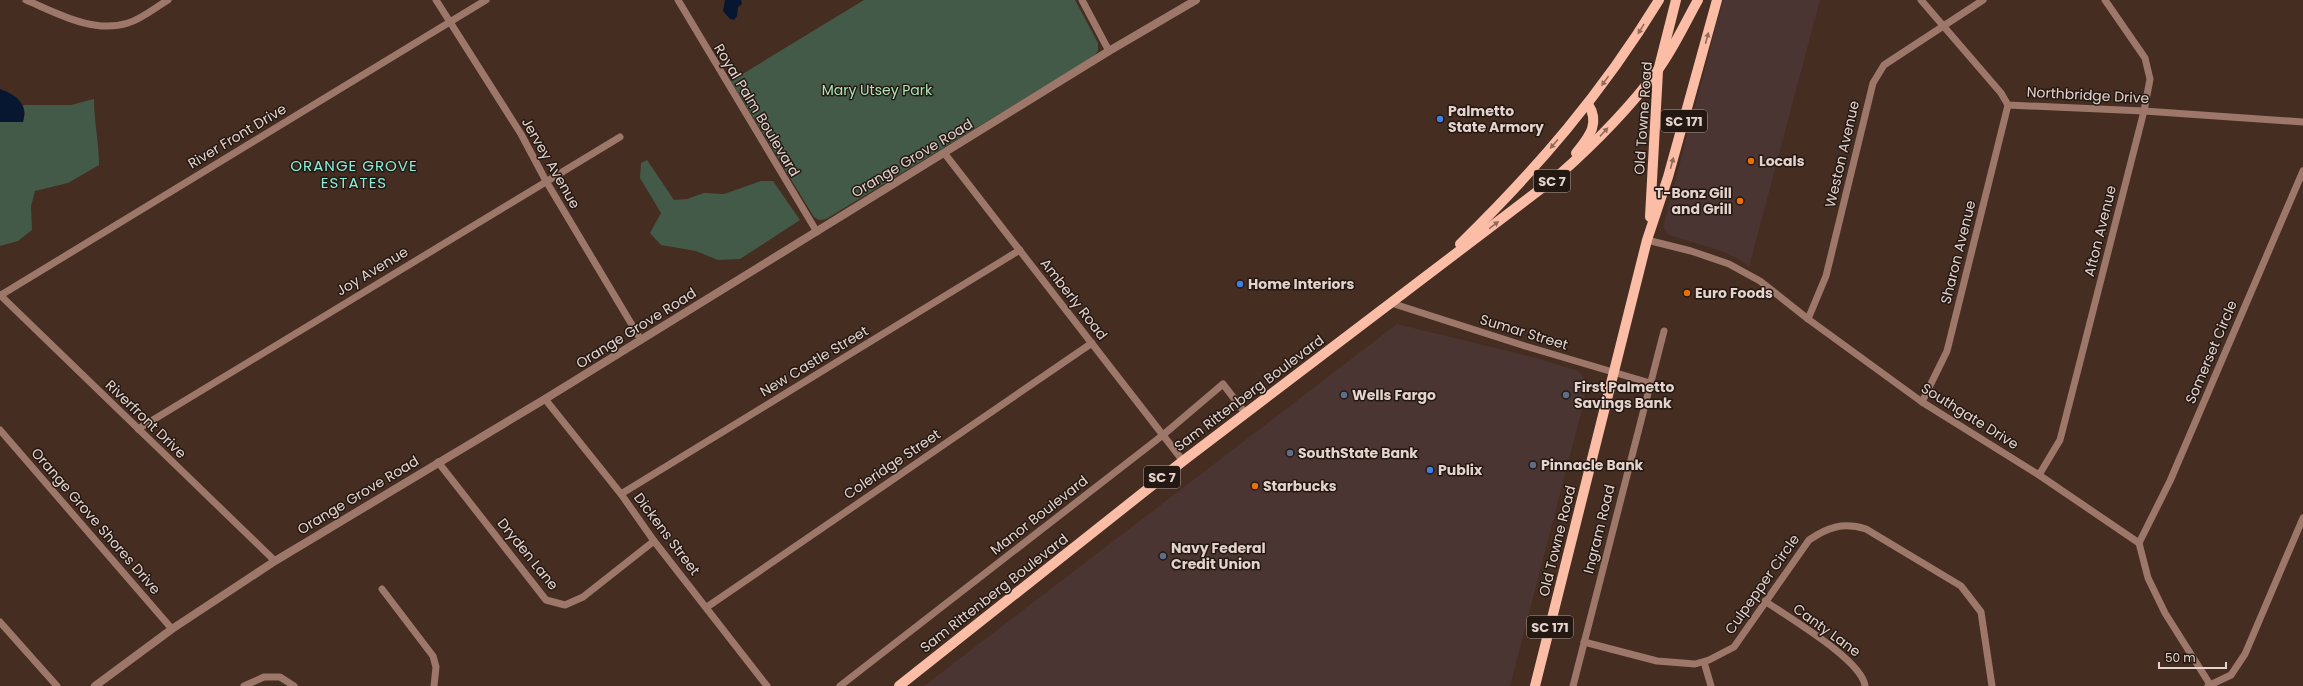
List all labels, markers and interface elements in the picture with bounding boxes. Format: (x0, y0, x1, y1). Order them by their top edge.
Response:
one-way arrow (1638, 23, 1645, 35)
one-way arrow (1704, 32, 1710, 44)
street label: Royal Palm Boulevard (709, 40, 805, 180)
street label: Old Towne Road (1629, 61, 1657, 175)
one-way arrow (1601, 75, 1609, 86)
park label: Mary Utsey Park (822, 80, 933, 100)
street label: Northbridge Drive (2026, 82, 2150, 108)
street label: Weston Avenue (1820, 98, 1864, 209)
street label: River Front Drive (184, 99, 290, 173)
place label: Palmetto State Armory (1448, 101, 1544, 137)
road number: SC 171 (1661, 110, 1707, 132)
street label: Jervey Avenue (517, 114, 585, 212)
street label: Orange Grove Road (848, 114, 976, 202)
marker: Palmetto State Armory (1435, 114, 1445, 124)
one-way arrow (1599, 127, 1609, 137)
one-way arrow (1549, 139, 1558, 150)
place label: Locals (1759, 151, 1805, 171)
district label: ORANGE GROVE ESTATES (290, 155, 418, 193)
marker: Locals (1746, 156, 1756, 166)
one-way arrow (1669, 157, 1675, 169)
road number: SC 7 (1534, 170, 1570, 192)
place label: T-Bonz Gill and Grill (1655, 183, 1732, 219)
street label: Afton Avenue (2079, 183, 2121, 279)
marker: T-Bonz Gill and Grill (1735, 196, 1745, 206)
street label: Sharon Avenue (1935, 198, 1981, 306)
one-way arrow (1489, 220, 1500, 229)
street label: Joy Avenue (332, 242, 412, 300)
street label: Amberly Road (1036, 254, 1112, 344)
place label: Home Interiors (1248, 274, 1354, 294)
marker: Home Interiors (1235, 279, 1245, 289)
street label: Orange Grove Road (572, 283, 700, 373)
place label: Euro Foods (1695, 283, 1773, 303)
marker: Euro Foods (1682, 288, 1692, 298)
street label: Somerset Circle (2180, 297, 2242, 407)
street label: Sumar Street (1478, 309, 1570, 355)
street label: New Castle Street (756, 321, 872, 401)
street label: Sam Rittenberg Boulevard (1170, 330, 1328, 456)
street label: Riverfront Drive (101, 375, 191, 463)
place label: First Palmetto Savings Bank (1574, 377, 1674, 413)
street label: Southgate Drive (1917, 378, 2023, 454)
place label: Wells Fargo (1352, 385, 1436, 405)
marker: Wells Fargo (1339, 390, 1349, 400)
marker: First Palmetto Savings Bank (1561, 390, 1571, 400)
street label: Coleridge Street (840, 424, 944, 504)
street label: Orange Grove Shores Drive (27, 443, 165, 599)
place label: SouthState Bank (1298, 443, 1418, 463)
marker: SouthState Bank (1285, 448, 1295, 458)
street label: Orange Grove Road (294, 451, 422, 539)
place label: Pinnacle Bank (1541, 455, 1644, 475)
place label: Publix (1438, 460, 1483, 480)
marker: Pinnacle Bank (1528, 460, 1538, 470)
marker: Publix (1425, 465, 1435, 475)
road number: SC 7 (1144, 466, 1180, 488)
street label: Manor Boulevard (986, 470, 1092, 560)
place label: Starbucks (1263, 476, 1337, 496)
marker: Starbucks (1250, 481, 1260, 491)
street label: Ingram Road (1578, 482, 1620, 576)
street label: Old Towne Road (1534, 484, 1580, 598)
street label: Dickens Street (629, 489, 705, 579)
street label: Dryden Lane (493, 514, 563, 594)
street label: Sam Rittenberg Boulevard (916, 529, 1072, 657)
street label: Culpepper Circle (1720, 530, 1804, 638)
place label: Navy Federal Credit Union (1171, 538, 1266, 574)
marker: Navy Federal Credit Union (1158, 551, 1168, 561)
street label: Canty Lane (1789, 599, 1865, 662)
road number: SC 171 (1527, 616, 1573, 638)
scale bar (2159, 644, 2226, 670)
text: 50 m (2165, 649, 2196, 666)

